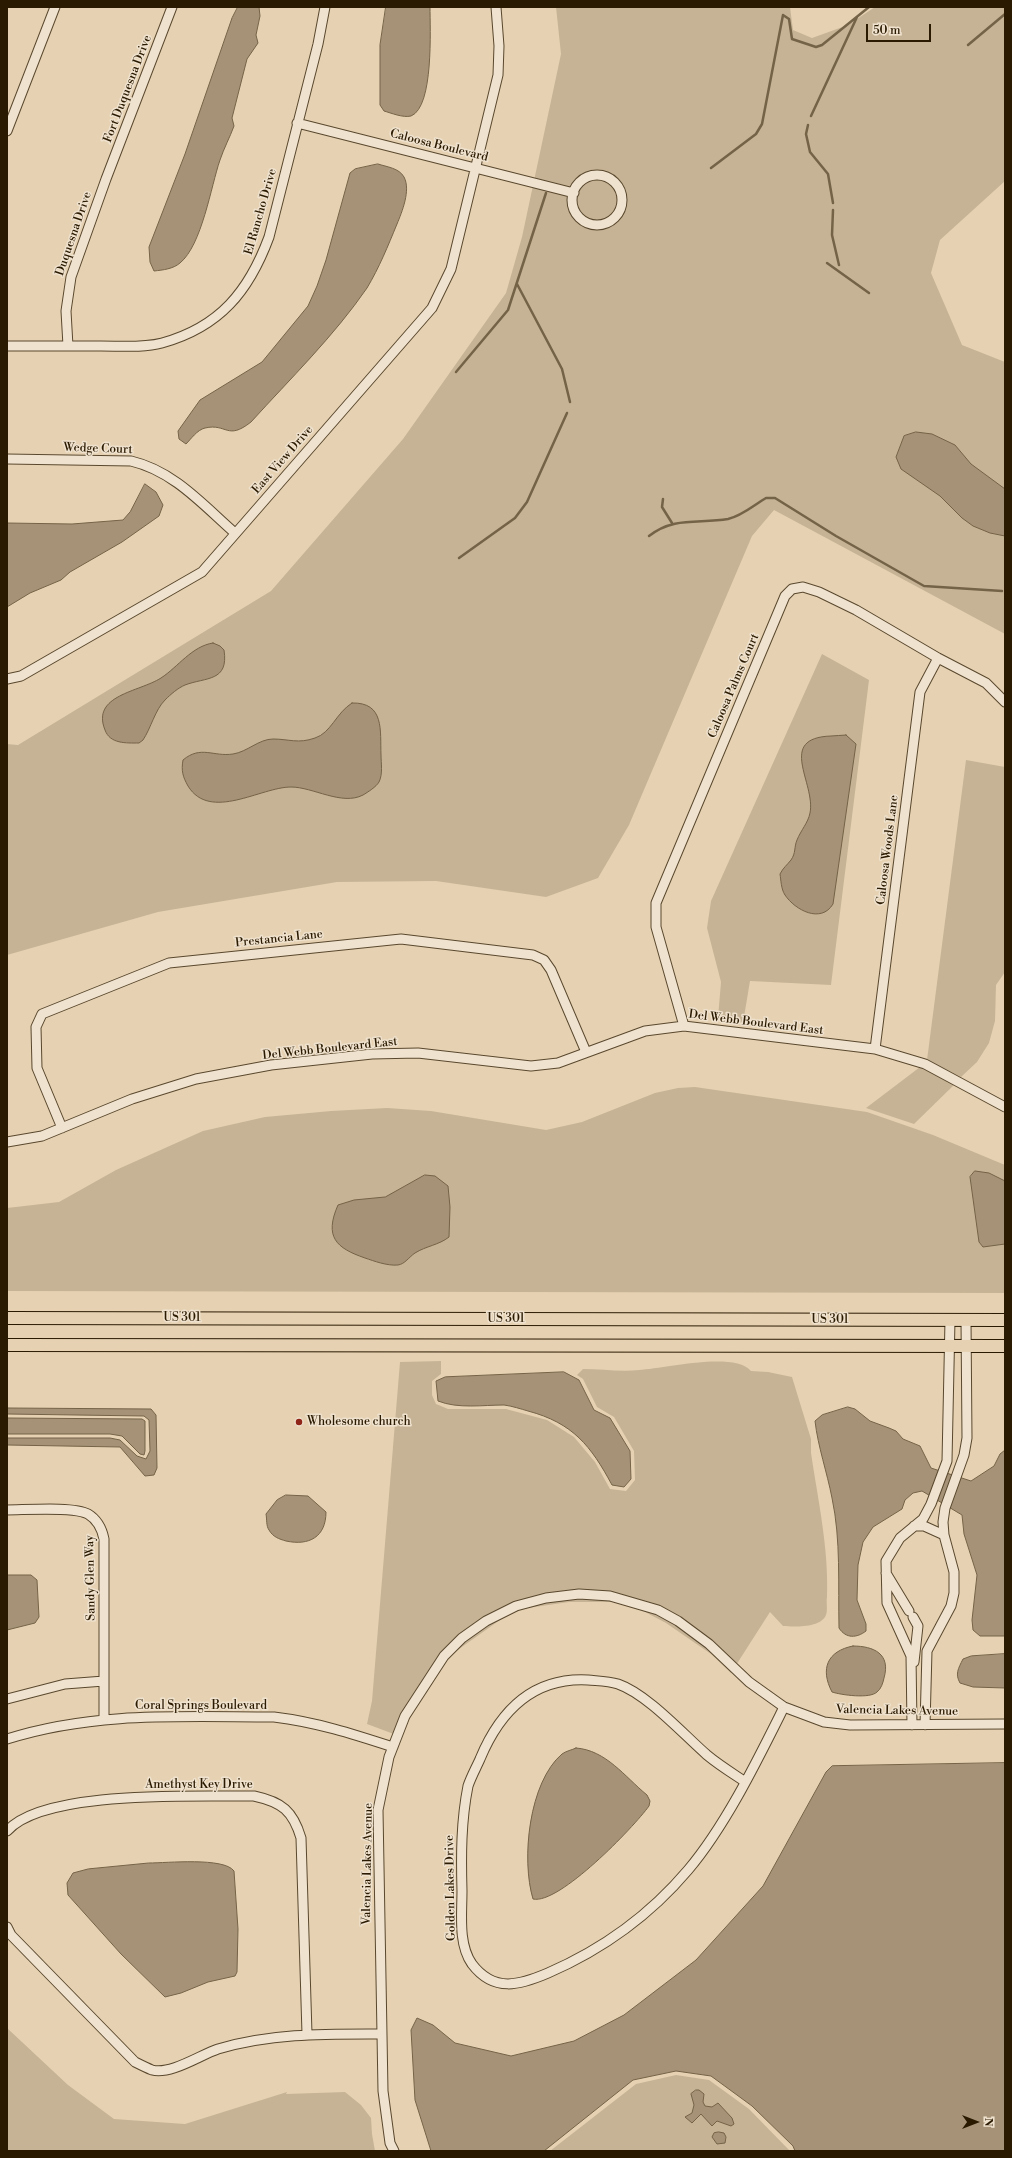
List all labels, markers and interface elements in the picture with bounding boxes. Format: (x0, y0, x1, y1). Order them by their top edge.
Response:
scale bar (868, 16, 933, 42)
text: 50 m (873, 23, 901, 38)
street label: Fort Duquesna Drive (101, 33, 155, 145)
street label: Caloosa Boulevard (388, 127, 490, 165)
street label: El Rancho Drive (242, 167, 280, 257)
street label: Duquesna Drive (53, 190, 95, 278)
street label: East View Drive (249, 423, 317, 497)
street label: Wedge Court (63, 441, 133, 457)
street label: Caloosa Palms Court (705, 632, 763, 740)
street label: Caloosa Woods Lane (874, 794, 902, 906)
street label: Prestancia Lane (234, 927, 324, 951)
street label: Del Webb Boulevard East (688, 1008, 824, 1038)
street label: Del Webb Boulevard East (262, 1035, 398, 1063)
street label: US 301 (163, 1311, 201, 1325)
street label: US 301 (487, 1312, 525, 1326)
street label: US 301 (811, 1313, 849, 1327)
place label: Wholesome church (307, 1415, 411, 1429)
marker: Wholesome church (294, 1417, 304, 1427)
street label: Sandy Glen Way (83, 1535, 99, 1621)
street label: Coral Springs Boulevard (135, 1699, 267, 1713)
street label: Valencia Lakes Avenue (836, 1703, 958, 1719)
street label: Amethyst Key Drive (145, 1778, 253, 1792)
street label: Valencia Lakes Avenue (360, 1803, 376, 1925)
street label: Golden Lakes Drive (443, 1835, 459, 1941)
north arrow (956, 2102, 996, 2142)
text: N (981, 2118, 995, 2126)

